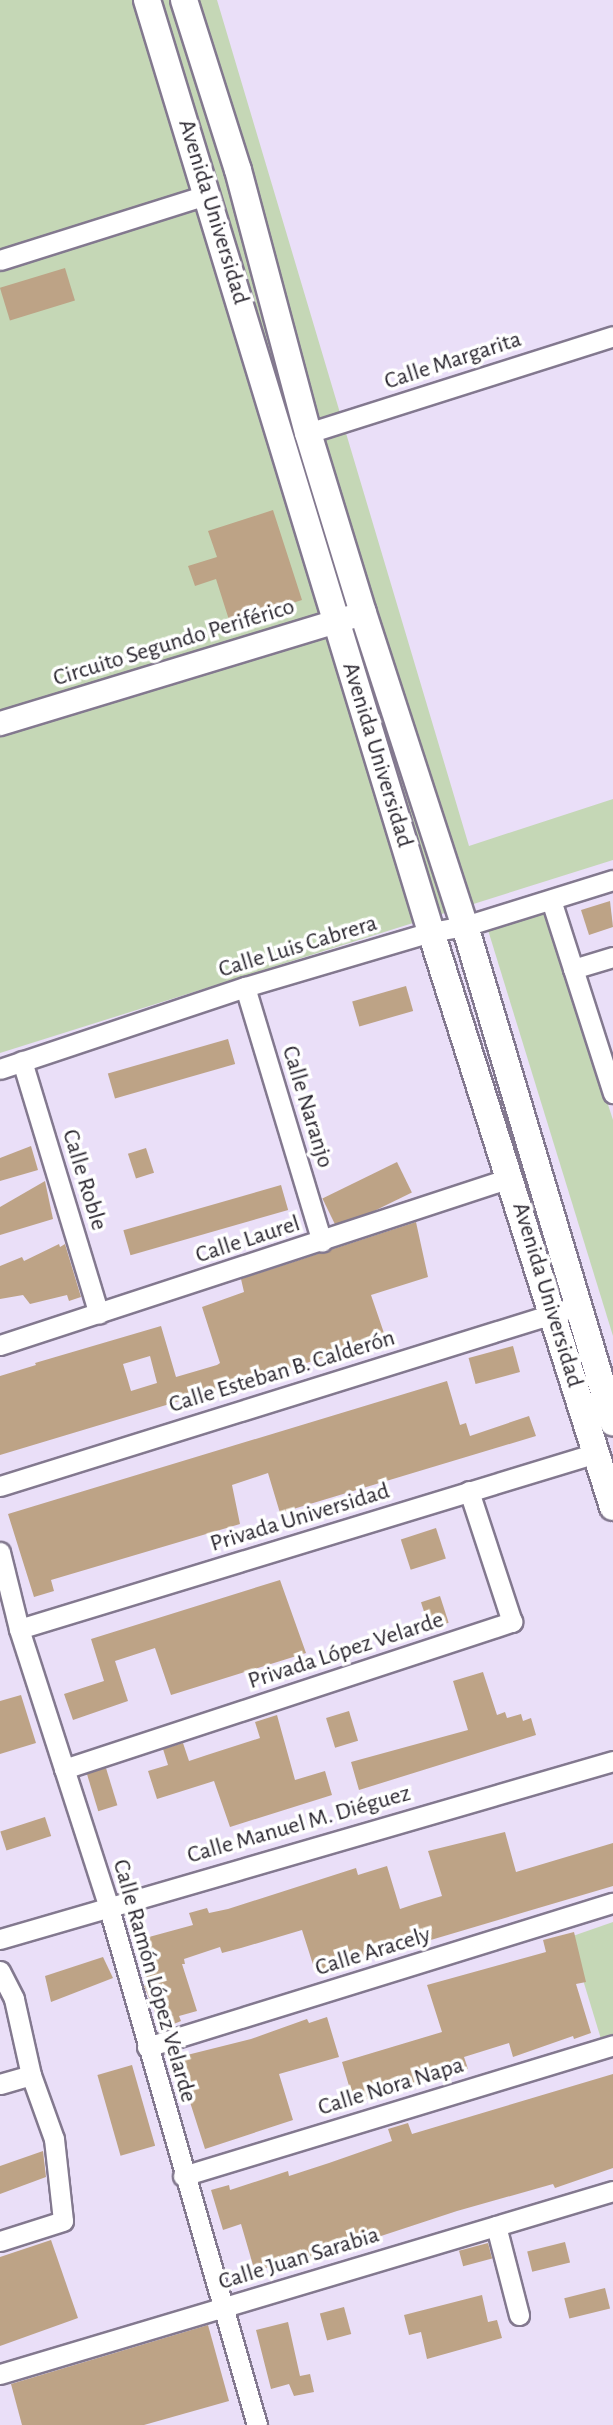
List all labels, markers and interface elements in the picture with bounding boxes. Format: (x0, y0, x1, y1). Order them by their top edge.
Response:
street label: Avenida Universidad (171, 116, 255, 308)
street label: Calle Margarita (381, 325, 525, 397)
street label: Circuito Segundo Periférico (50, 593, 298, 693)
street label: Avenida Universidad (335, 659, 419, 851)
street label: Calle Luis Cabrera (215, 909, 381, 985)
street label: Calle Naranjo (275, 1042, 339, 1172)
street label: Calle Roble (55, 1126, 113, 1234)
street label: Avenida Universidad (505, 1199, 589, 1391)
street label: Calle Laurel (192, 1210, 304, 1270)
street label: Calle Esteban B. Calderón (166, 1324, 398, 1420)
street label: Privada Universidad (207, 1477, 393, 1559)
street label: Privada López Velarde (244, 1606, 448, 1696)
street label: Calle Manuel M. Diéguez (184, 1779, 414, 1871)
street label: Calle Ramón López Velarde (106, 1856, 202, 2106)
street label: Calle Aracely (312, 1921, 434, 1983)
street label: Calle Nora Napa (315, 2051, 467, 2123)
street label: Calle Juan Sarabia (215, 2221, 383, 2297)

